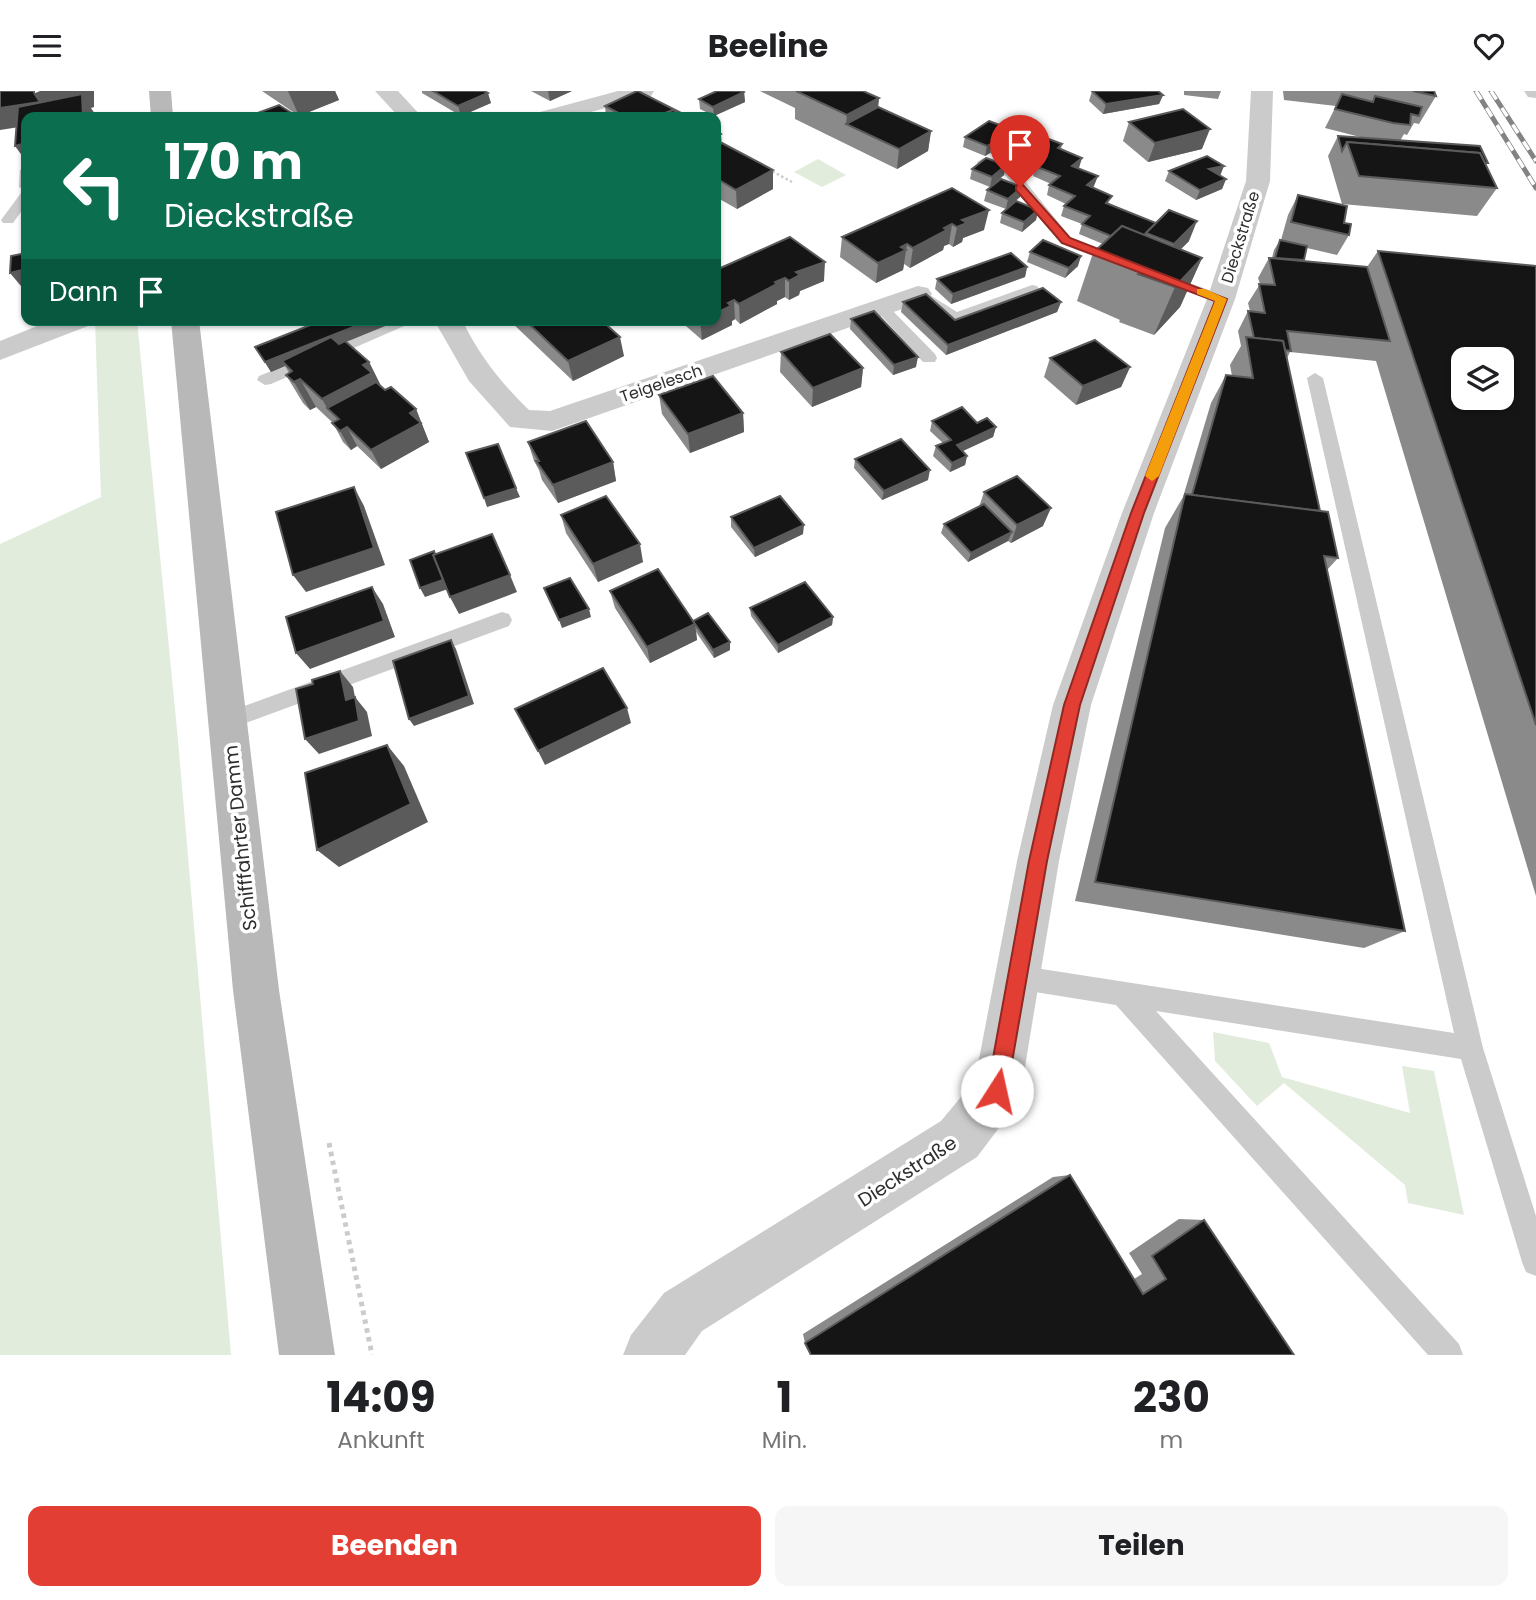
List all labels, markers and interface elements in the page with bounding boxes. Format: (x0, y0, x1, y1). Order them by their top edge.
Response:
text: Beeline (708, 23, 828, 68)
icon: menu (28, 27, 66, 65)
icon: heart (1470, 27, 1508, 65)
pin (990, 115, 1050, 187)
icon: arrive (1001, 126, 1039, 164)
text: 170 m (164, 128, 303, 196)
icon: left (49, 140, 140, 231)
street label: Dieckstraße (1216, 188, 1265, 286)
text: Dieckstraße (164, 193, 354, 238)
icon: arrive (132, 273, 170, 311)
text: Dann (49, 274, 118, 310)
map controls (1451, 347, 1514, 410)
button: layers (1451, 347, 1514, 410)
street label: Teigelesch (617, 359, 705, 408)
street label: Schifffahrter Damm (217, 744, 264, 932)
position arrow (960, 1054, 1034, 1128)
street label: Dieckstraße (853, 1129, 962, 1213)
text: 14:09 (326, 1368, 436, 1427)
text: 1 (776, 1368, 792, 1427)
text: 230 (1133, 1368, 1210, 1427)
text: Ankunft (337, 1424, 425, 1456)
text: Min. (762, 1424, 807, 1456)
text: m (1160, 1424, 1183, 1456)
button: Beenden (28, 1506, 761, 1586)
button: Teilen (775, 1506, 1508, 1586)

